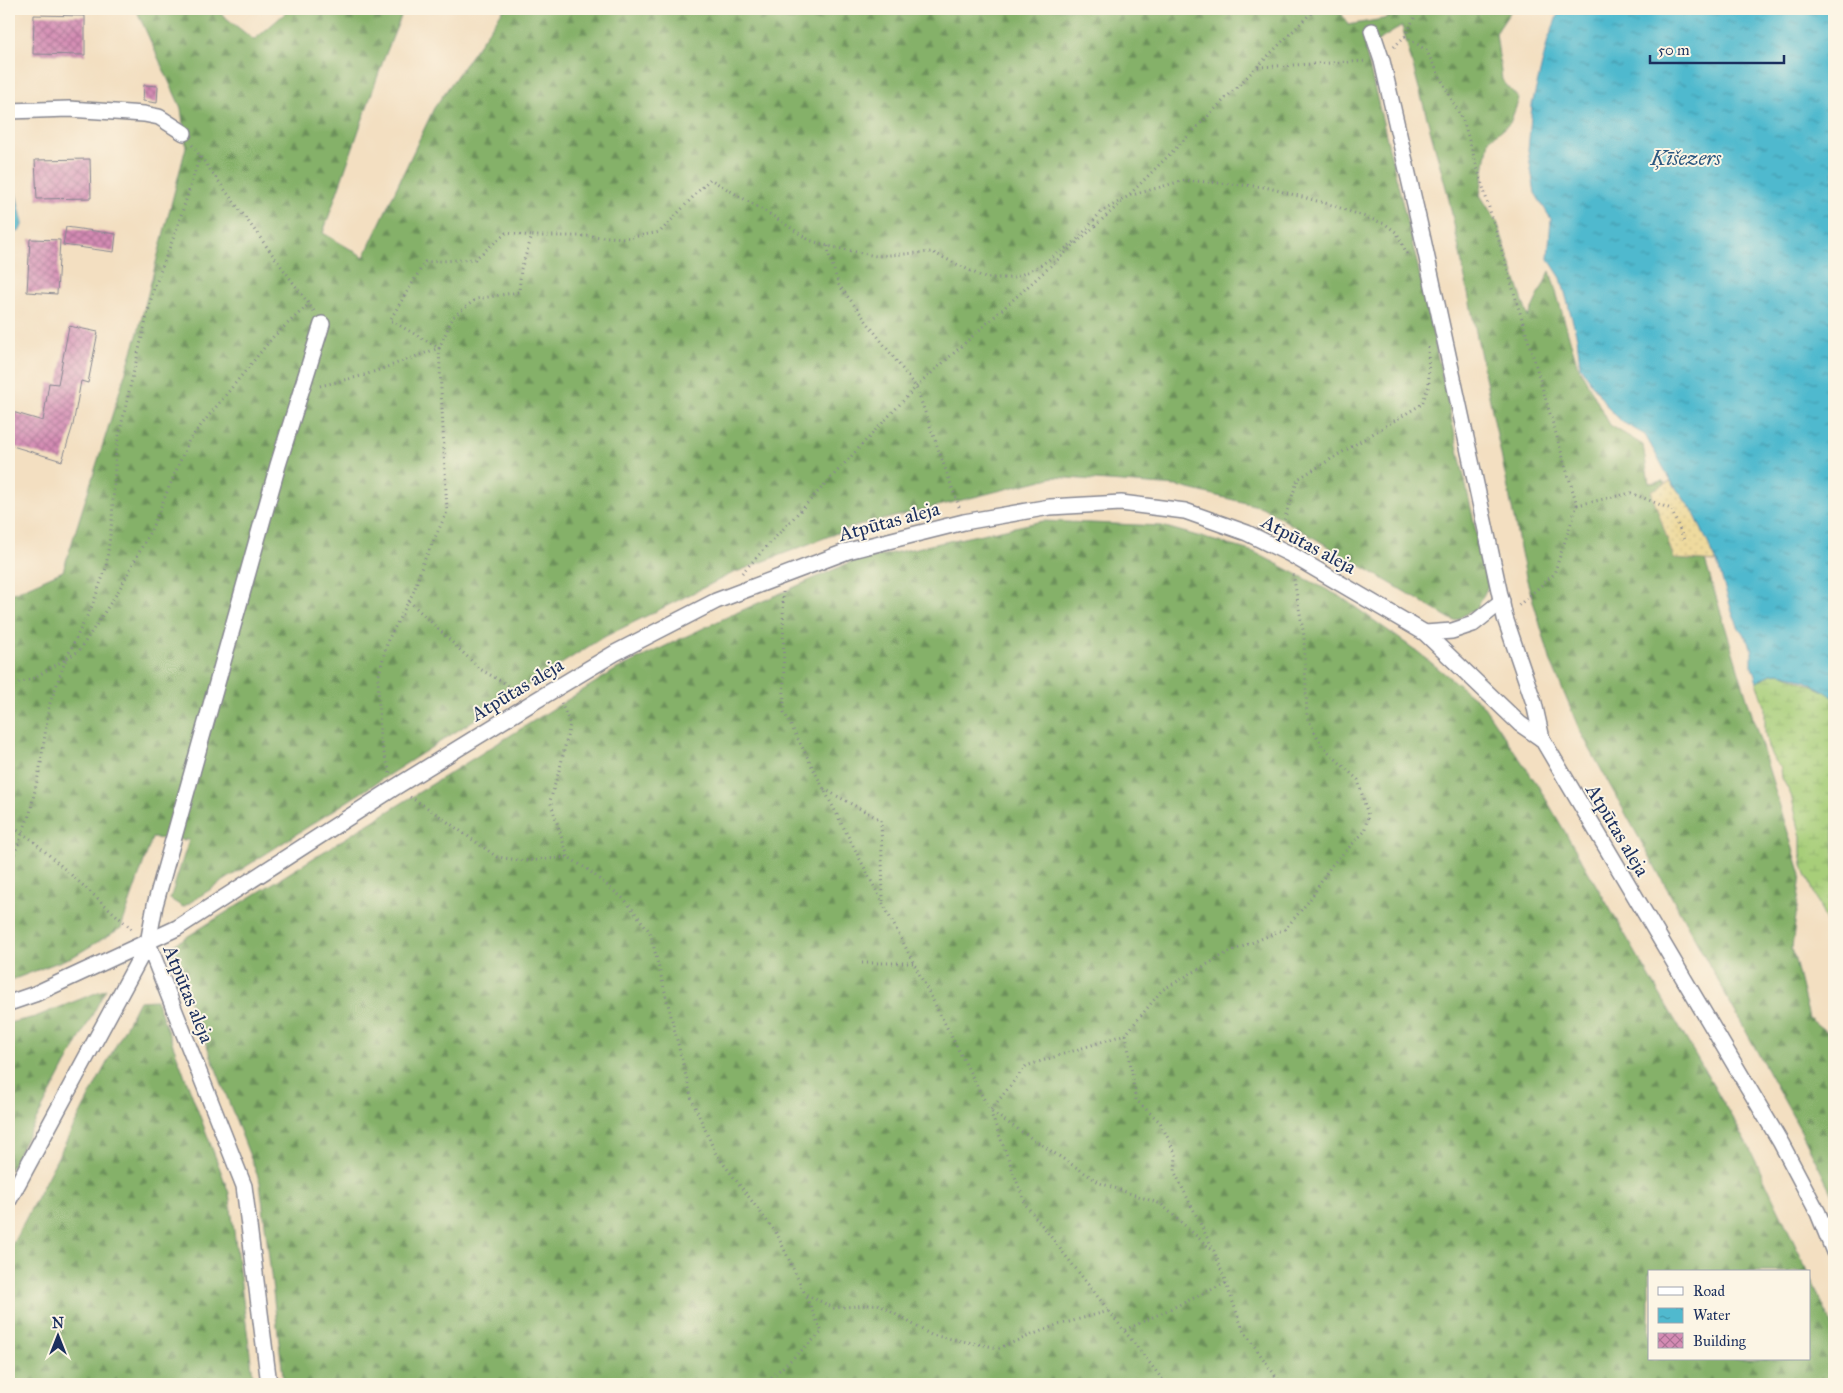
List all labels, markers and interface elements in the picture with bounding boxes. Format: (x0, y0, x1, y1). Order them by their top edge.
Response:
scale bar (1650, 32, 1784, 64)
text: 50 m (1658, 41, 1690, 59)
water label: Ķīšezers (1650, 145, 1722, 171)
street label: Atpūtas aleja (835, 496, 943, 546)
street label: Atpūtas aleja (1257, 509, 1361, 579)
street label: Atpūtas aleja (466, 652, 568, 726)
street label: Atpūtas aleja (1581, 779, 1655, 881)
street label: Atpūtas aleja (158, 941, 220, 1047)
legend (1648, 1270, 1810, 1360)
text: Road (1693, 1282, 1725, 1300)
text: Water (1693, 1306, 1730, 1324)
north arrow (32, 1310, 82, 1360)
text: N (52, 1315, 64, 1332)
text: Building (1693, 1332, 1747, 1350)

